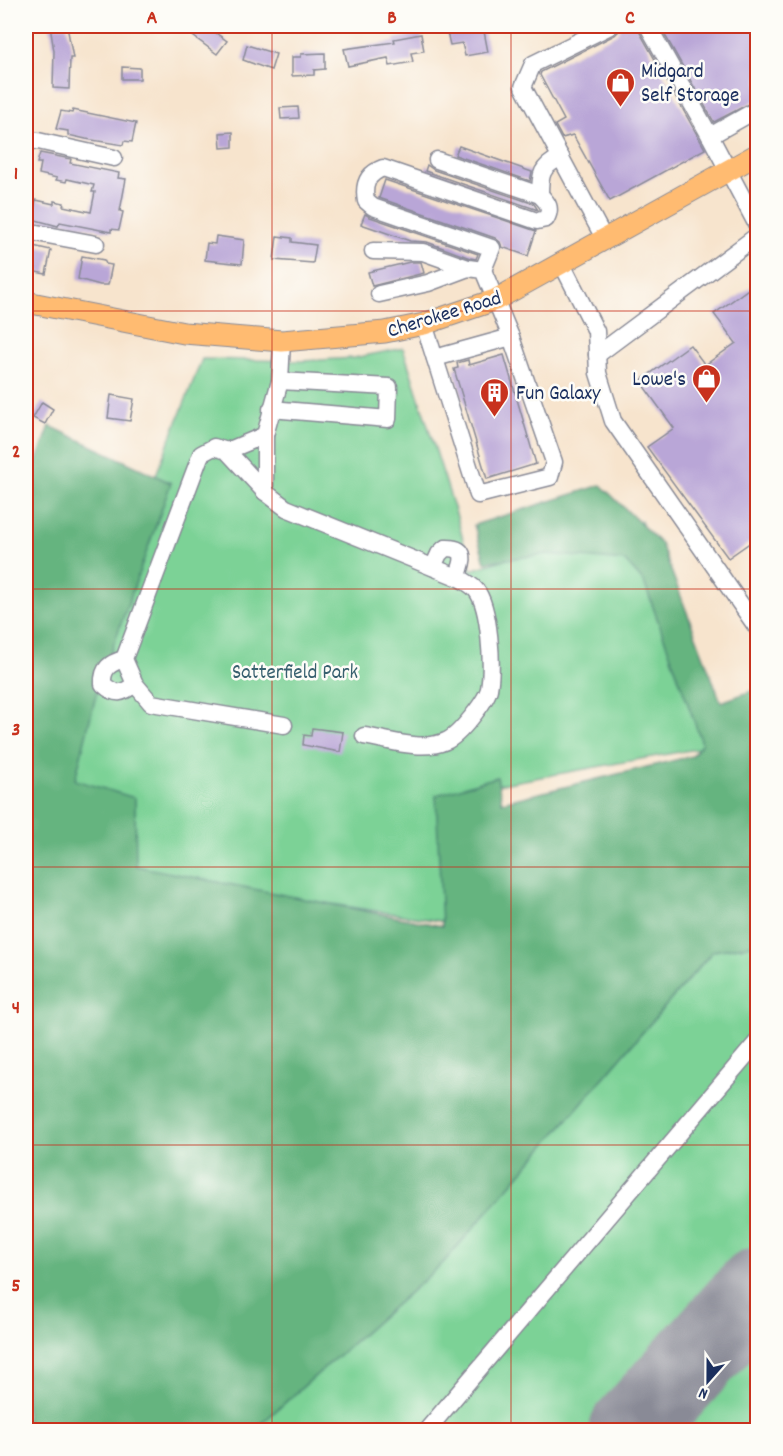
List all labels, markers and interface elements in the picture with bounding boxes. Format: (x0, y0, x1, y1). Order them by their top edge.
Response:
text: A (147, 5, 158, 33)
text: B (387, 5, 397, 33)
text: C (625, 5, 635, 33)
place label: Midgard Self Storage (641, 58, 739, 112)
shop icon: Midgard Self Storage (604, 66, 636, 108)
text: 1 (14, 161, 18, 189)
street label: Cherokee Road (384, 284, 505, 347)
shop icon: Lowe's (691, 362, 723, 404)
place label: Lowe's (632, 366, 686, 396)
building icon: Fun Galaxy (479, 376, 511, 418)
place label: Fun Galaxy (516, 380, 601, 410)
text: 2 (12, 439, 20, 467)
park label: Satterfield Park (232, 659, 358, 689)
text: 3 (12, 717, 20, 745)
text: 4 (12, 995, 20, 1023)
text: 5 (11, 1273, 21, 1301)
north arrow (678, 1351, 738, 1411)
text: N (696, 1380, 711, 1405)

